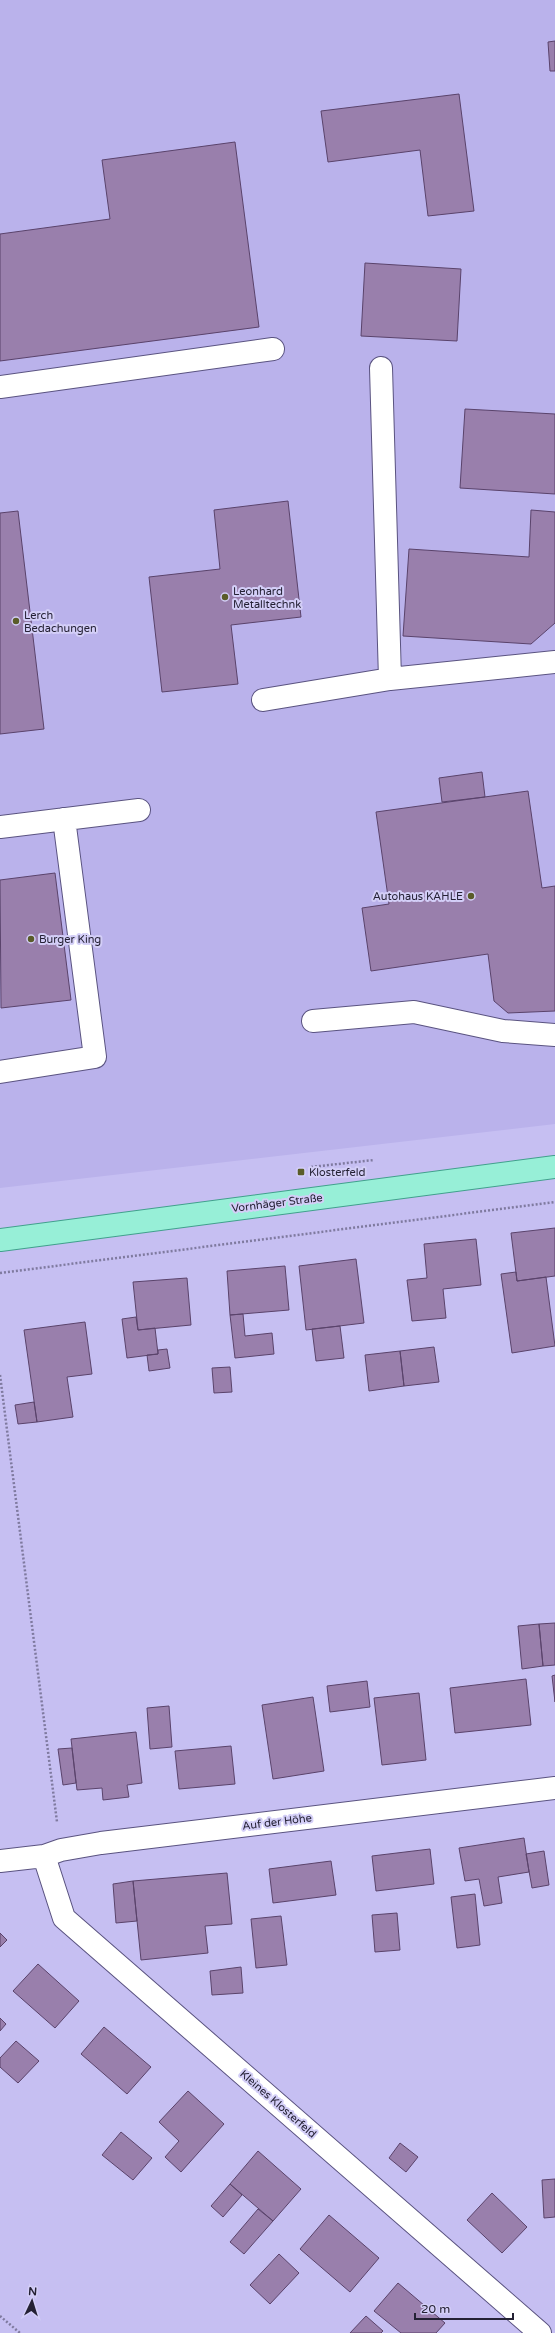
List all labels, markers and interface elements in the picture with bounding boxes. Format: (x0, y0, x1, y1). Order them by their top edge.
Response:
place label: Leonhard Metalltechnk (233, 585, 301, 611)
marker: Leonhard Metalltechnk (220, 592, 230, 602)
place label: Lerch Bedachungen (24, 609, 97, 635)
marker: Lerch Bedachungen (11, 616, 21, 626)
place label: Autohaus KAHLE (373, 890, 463, 903)
marker: Autohaus KAHLE (466, 891, 476, 901)
place label: Burger King (39, 933, 101, 946)
marker: Burger King (26, 934, 36, 944)
place label: Klosterfeld (309, 1166, 365, 1179)
marker: Klosterfeld (296, 1167, 306, 1177)
street label: Vornhäger Straße (231, 1191, 323, 1215)
street label: Auf der Höhe (242, 1811, 312, 1833)
street label: Kleines Klosterfeld (237, 2067, 319, 2141)
north arrow (12, 2281, 52, 2321)
text: N (28, 2285, 38, 2298)
scale bar (415, 2295, 513, 2321)
text: 20 m (421, 2302, 450, 2316)

